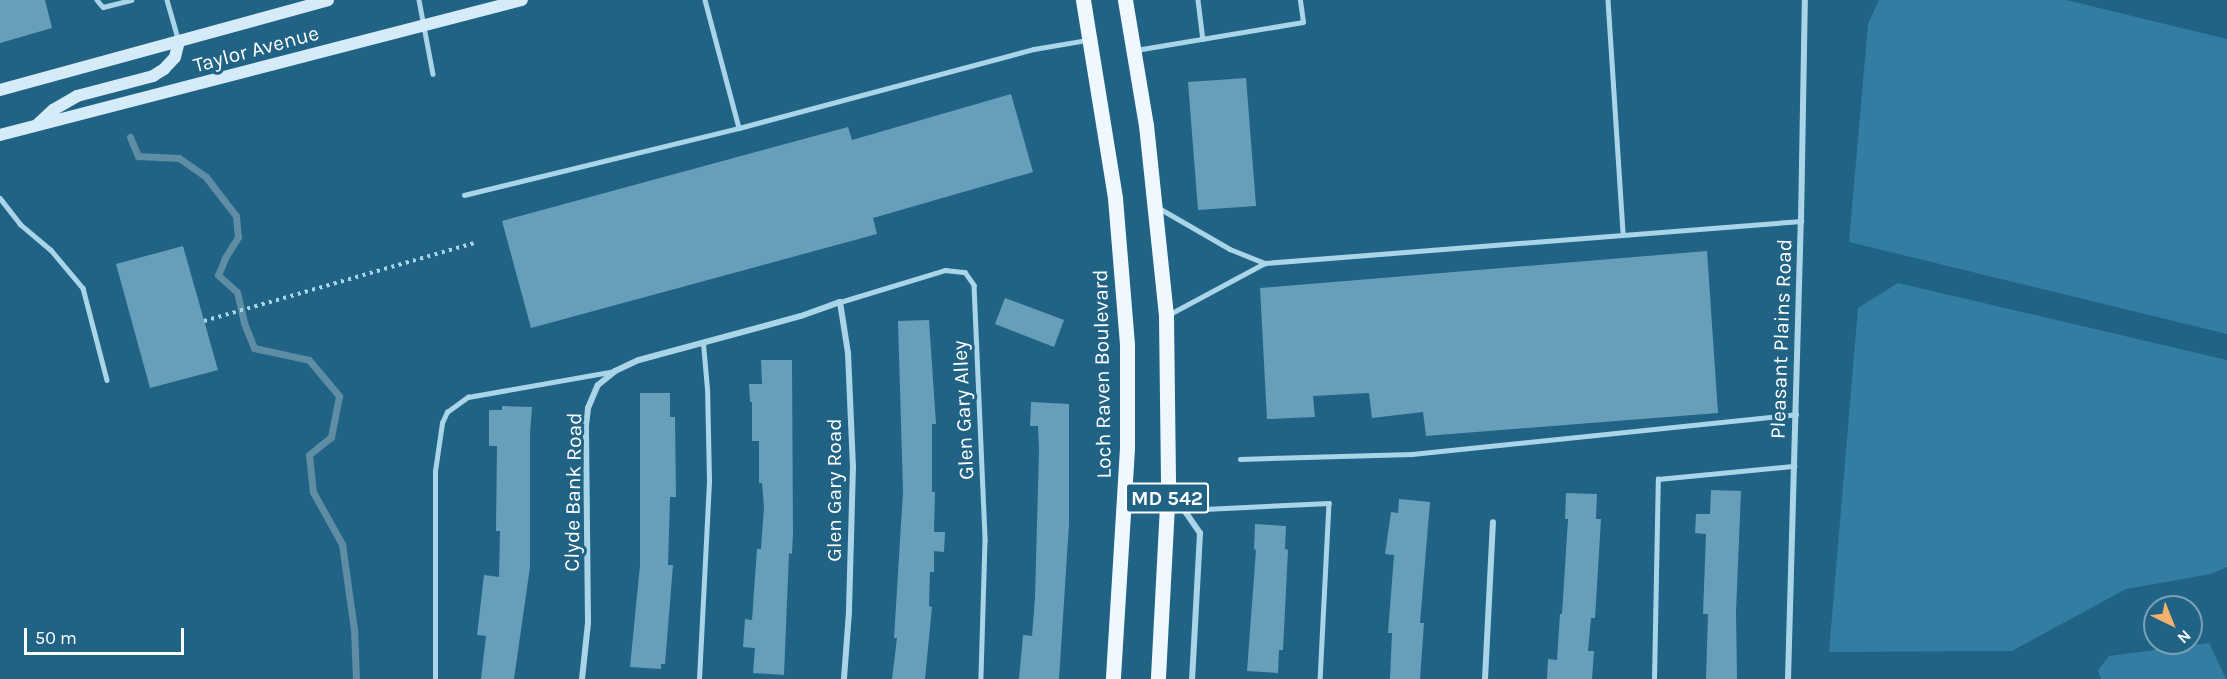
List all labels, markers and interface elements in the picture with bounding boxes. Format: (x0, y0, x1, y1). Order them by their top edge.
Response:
street label: Taylor Avenue (190, 20, 322, 78)
street label: Pleasant Plains Road (1765, 238, 1797, 440)
street label: Loch Raven Boulevard (1088, 269, 1116, 479)
street label: Glen Gary Alley (947, 340, 979, 480)
street label: Clyde Bank Road (559, 412, 587, 572)
street label: Glen Gary Road (821, 418, 847, 562)
road number: MD 542 (1125, 481, 1209, 515)
north arrow (2143, 595, 2203, 655)
scale bar (27, 616, 188, 654)
text: N (2174, 626, 2195, 648)
text: 50 m (35, 627, 77, 649)

